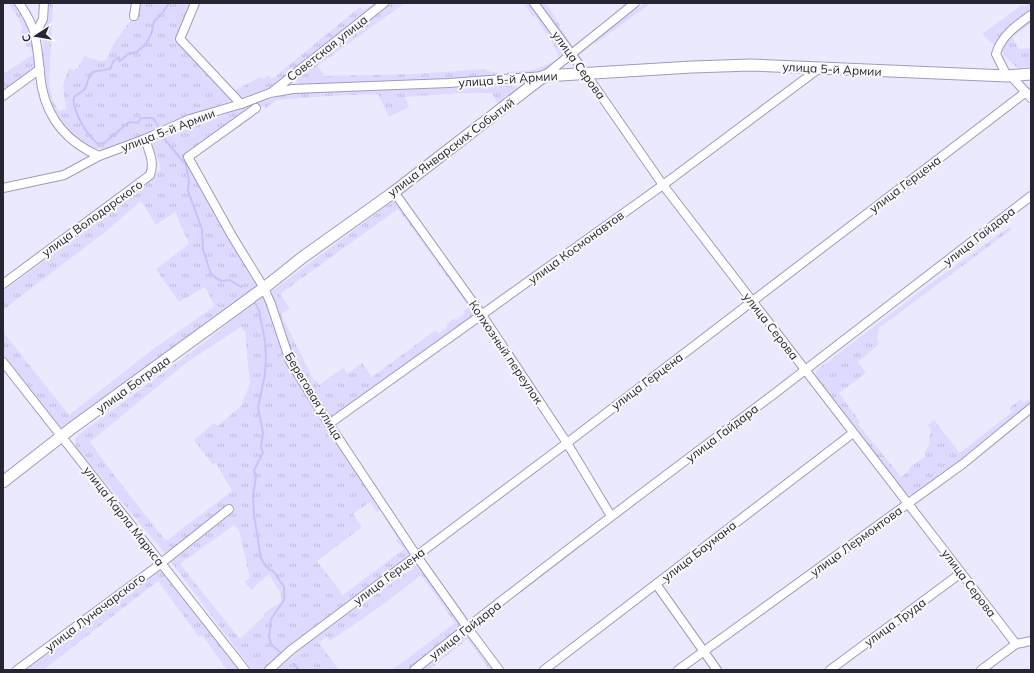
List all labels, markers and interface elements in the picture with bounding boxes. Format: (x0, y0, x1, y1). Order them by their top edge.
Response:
street label: Советская улица (284, 12, 370, 84)
north arrow (16, 16, 56, 56)
street label: улица Серова (549, 28, 609, 102)
text: С (18, 32, 34, 43)
street label: улица 5-й Армии (782, 59, 882, 79)
street label: улица 5-й Армии (458, 68, 558, 90)
street label: улица Январских Событий (385, 94, 517, 200)
street label: улица 5-й Армии (119, 105, 217, 155)
street label: улица Герцена (866, 152, 944, 216)
street label: улица Володарского (39, 176, 145, 260)
street label: улица Гайдара (940, 203, 1018, 269)
street label: улица Космонавтов (525, 207, 627, 287)
street label: улица Серова (740, 289, 802, 363)
street label: Колхозный переулок (466, 297, 547, 407)
street label: Береговая улица (282, 349, 346, 443)
street label: улица Герцена (608, 349, 686, 413)
street label: улица Бограда (93, 352, 173, 416)
street label: улица Гайдара (683, 401, 761, 465)
street label: улица Карла Маркса (80, 463, 168, 569)
street label: улица Лермонтова (807, 503, 905, 579)
street label: улица Баумана (659, 517, 739, 585)
street label: улица Герцена (350, 544, 428, 608)
street label: улица Серова (939, 546, 999, 620)
street label: улица Луначарского (42, 569, 148, 655)
street label: улица Труда (861, 595, 929, 649)
street label: улица Гайдара (426, 597, 504, 663)

